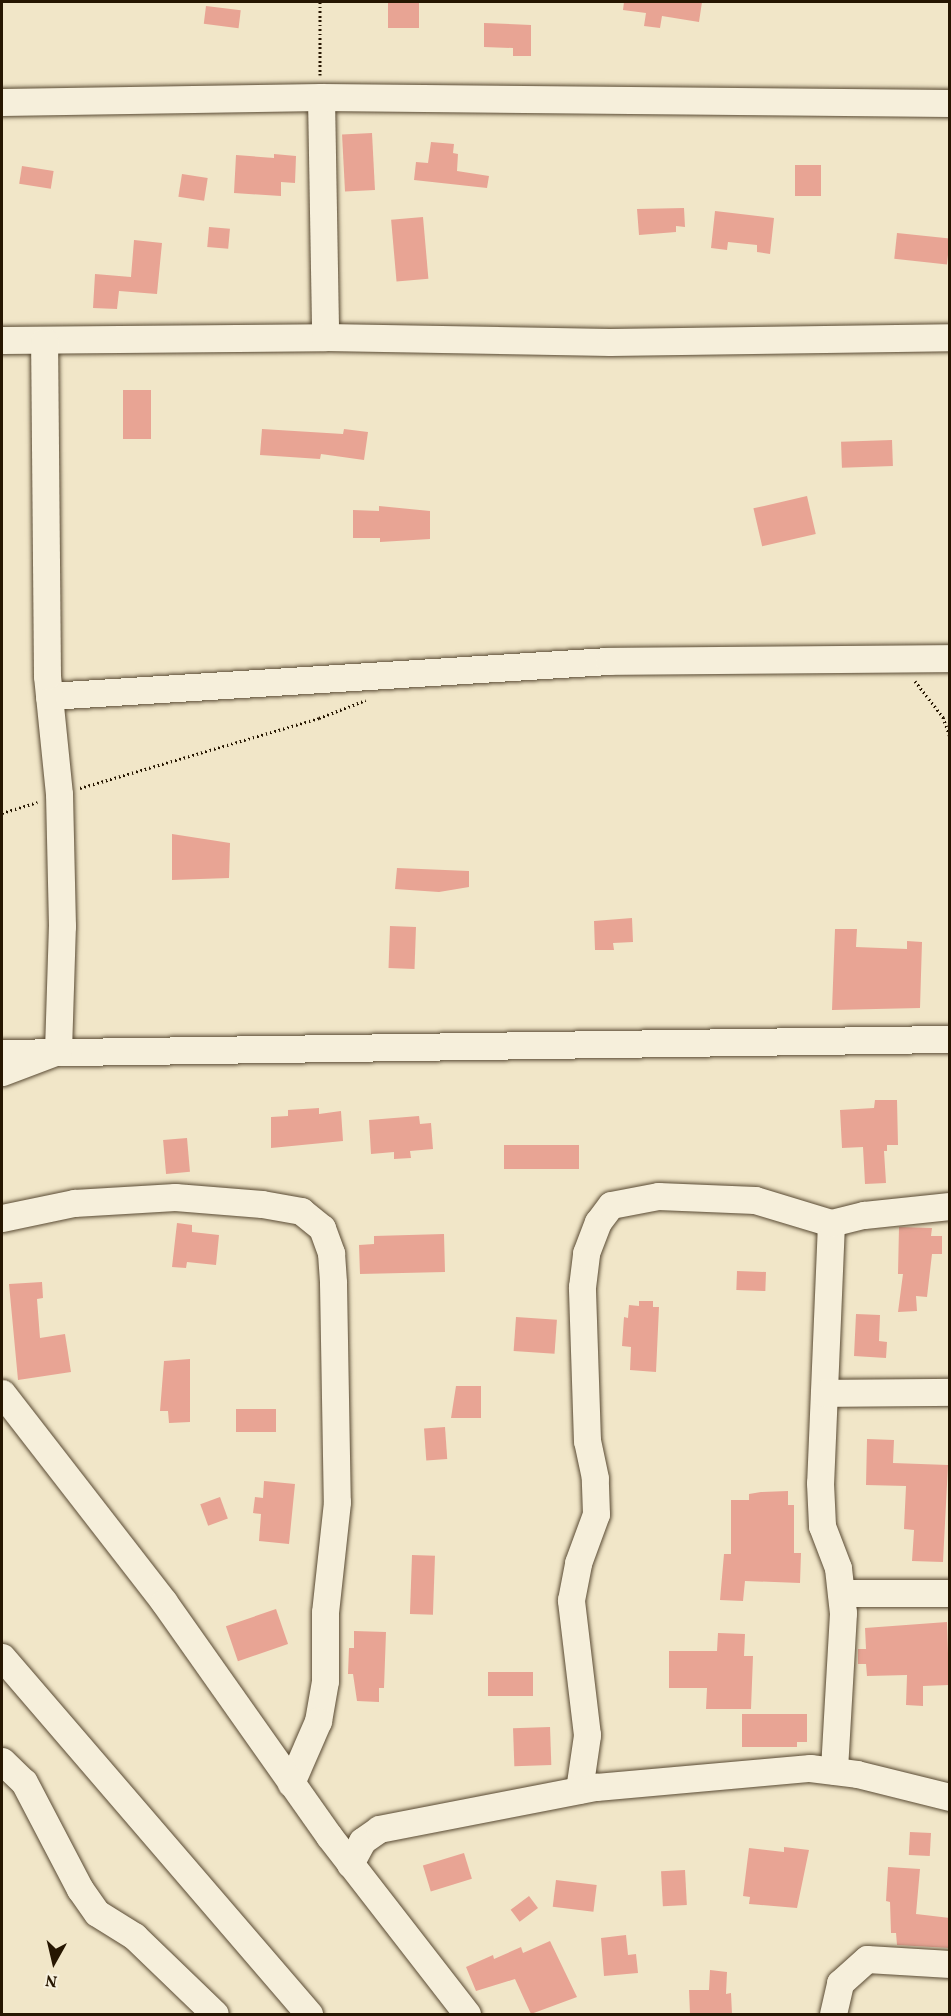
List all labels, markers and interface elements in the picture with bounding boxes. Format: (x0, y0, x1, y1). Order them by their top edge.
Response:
north arrow (24, 1932, 84, 1992)
text: N (44, 1968, 59, 1992)

